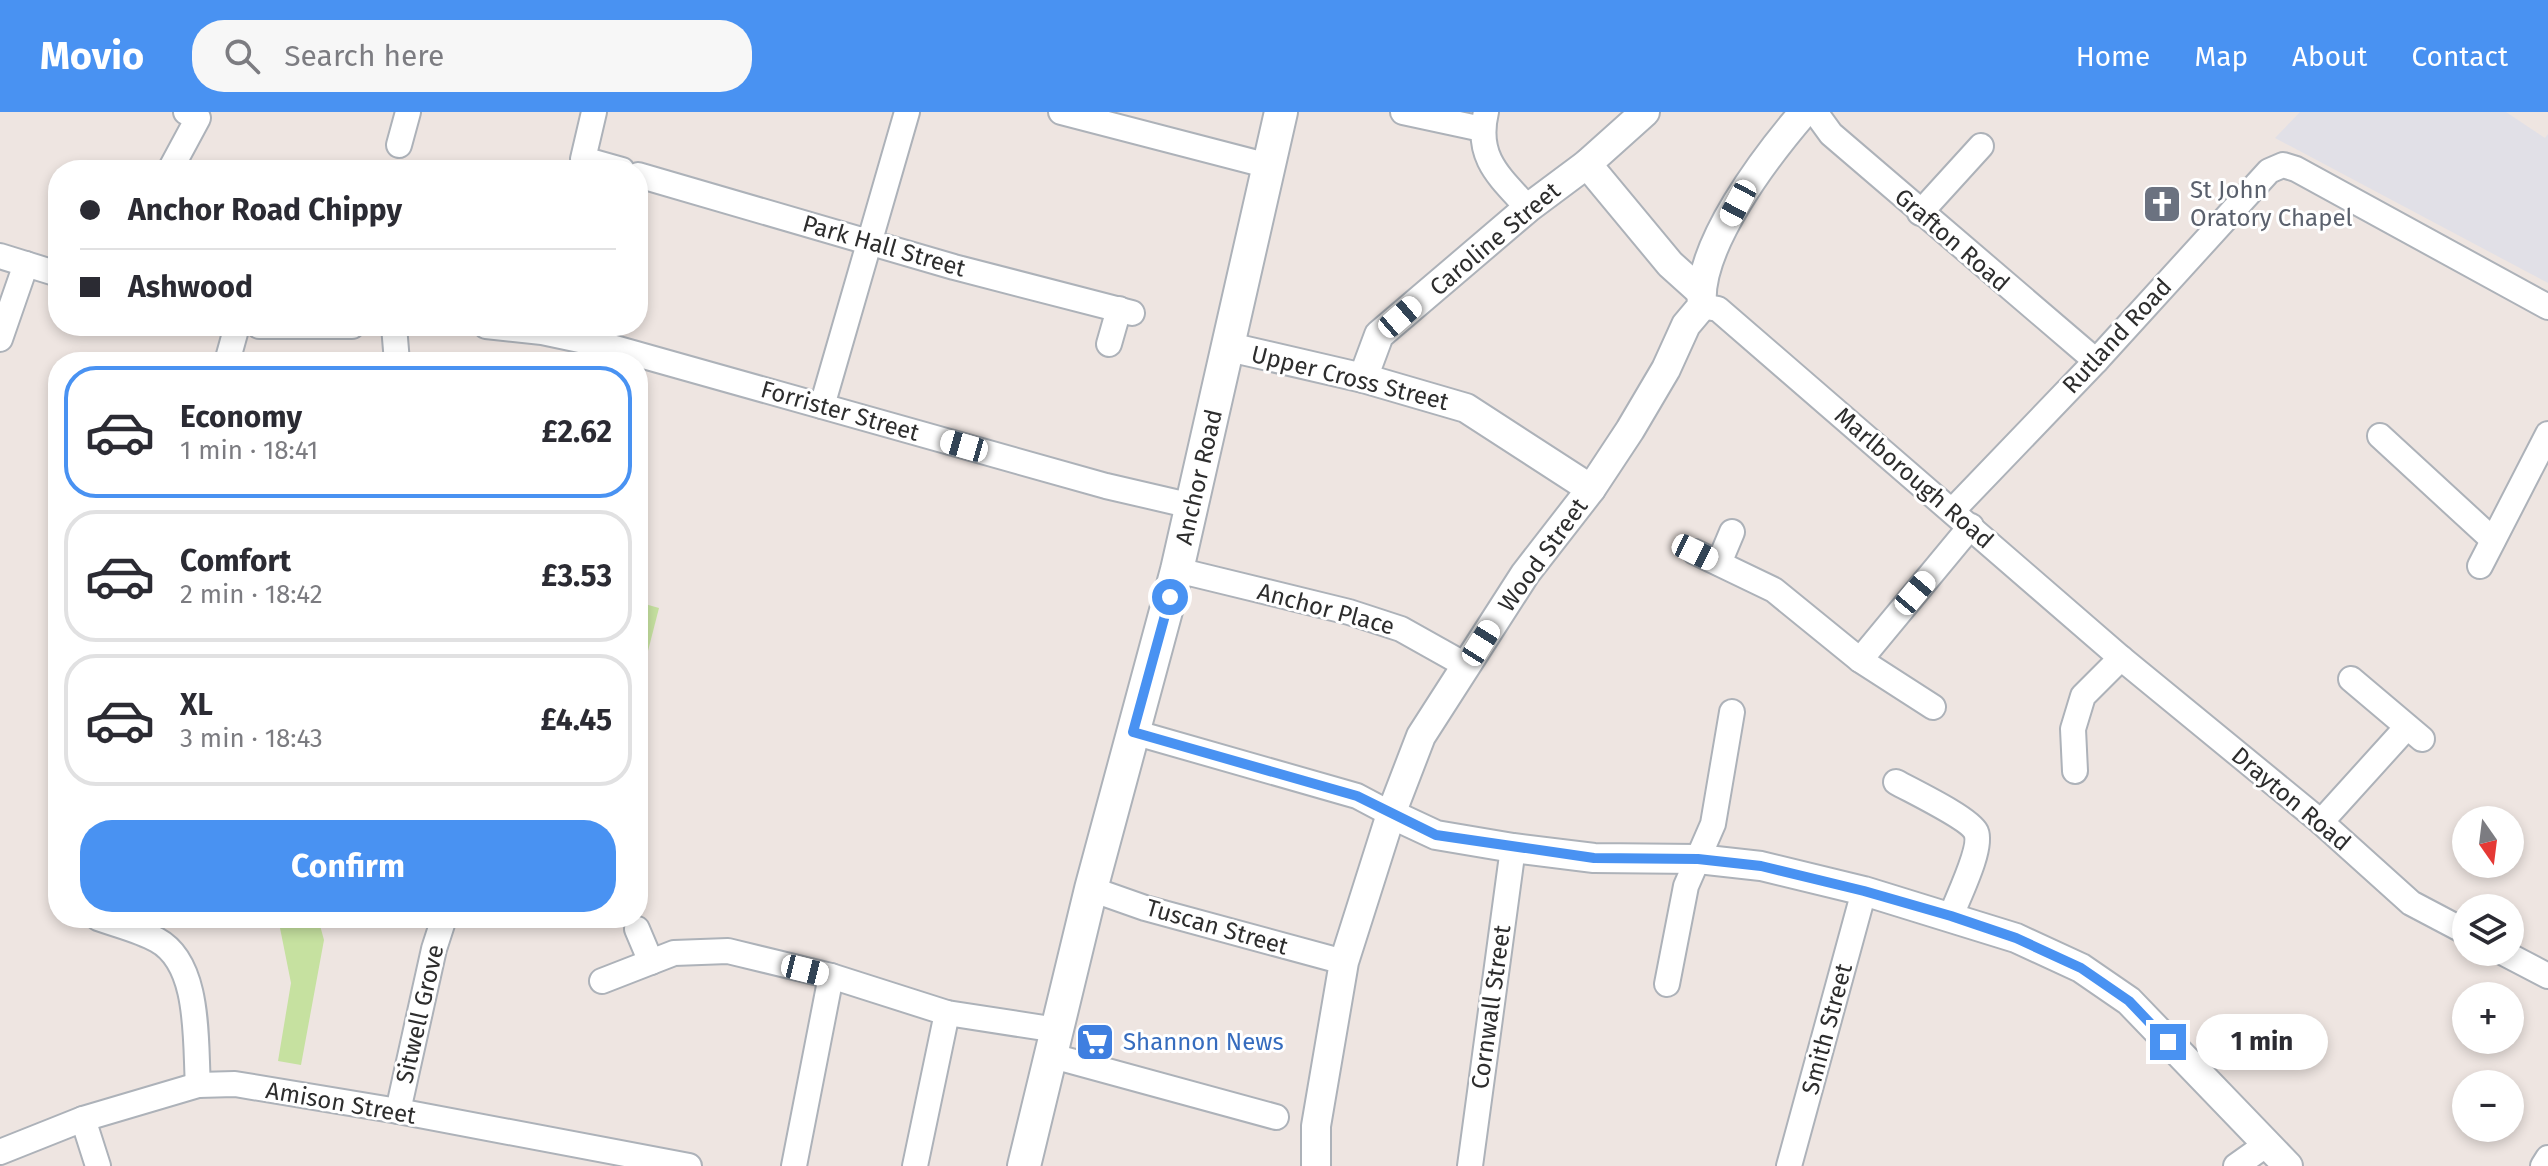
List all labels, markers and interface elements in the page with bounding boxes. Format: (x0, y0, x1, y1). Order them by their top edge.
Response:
search box (192, 20, 752, 92)
text: Movio (40, 33, 144, 79)
icon: search (220, 34, 264, 78)
text: Search here (284, 38, 444, 74)
text: Home (2076, 40, 2150, 73)
text: Map (2194, 40, 2248, 73)
text: About (2292, 40, 2367, 73)
text: Contact (2411, 40, 2508, 73)
street label: Caroline Street (1424, 176, 1566, 302)
car (1716, 176, 1760, 230)
place label: St John Oratory Chapel (2190, 176, 2353, 232)
street label: Grafton Road (1889, 183, 2015, 297)
church icon: St John Oratory Chapel (2141, 183, 2183, 225)
text: Anchor Road Chippy (128, 192, 402, 228)
street label: Park Hall Street (799, 209, 969, 283)
text: Ashwood (128, 269, 253, 305)
street label: Rutland Road (2057, 273, 2177, 399)
car (1374, 292, 1426, 342)
street label: Upper Cross Street (1248, 340, 1452, 416)
street label: Forrister Street (758, 375, 923, 447)
icon: car (84, 396, 156, 468)
text: Economy (180, 399, 302, 435)
street label: Marlborough Road (1829, 401, 1999, 555)
street label: Anchor Road (1170, 406, 1228, 548)
text: £2.62 (541, 414, 612, 450)
car (938, 428, 990, 464)
text: 1 min · 18:41 (180, 435, 318, 466)
street label: Wood Street (1492, 493, 1594, 617)
car (1668, 531, 1722, 573)
icon: car (84, 540, 156, 612)
text: Comfort (180, 543, 291, 579)
text: £3.53 (541, 558, 612, 594)
car (1890, 567, 1940, 619)
street label: Anchor Place (1254, 577, 1398, 641)
text: 2 min · 18:42 (180, 579, 323, 610)
route start (1152, 579, 1188, 615)
car (1458, 616, 1504, 670)
icon: car (84, 684, 156, 756)
text: XL (180, 687, 213, 723)
text: £4.45 (541, 702, 612, 738)
text: 3 min · 18:43 (180, 723, 323, 754)
street label: Drayton Road (2226, 741, 2356, 857)
north arrow (2452, 806, 2524, 878)
map controls (2452, 806, 2524, 1142)
button: Confirm (80, 820, 616, 912)
street label: Tuscan Street (1143, 893, 1292, 961)
button: layers (2452, 894, 2524, 966)
street label: Cornwall Street (1466, 923, 1516, 1091)
street label: Sitwell Grove (390, 942, 450, 1086)
car (779, 953, 831, 987)
street label: Smith Street (1796, 960, 1858, 1098)
button: + (2452, 982, 2524, 1054)
callout: 1 min (2196, 1014, 2328, 1070)
supermarket icon: Shannon News (1074, 1021, 1116, 1063)
route end (2150, 1024, 2186, 1060)
text: 1 min (2231, 1026, 2293, 1057)
place label: Shannon News (1123, 1028, 1284, 1056)
button: − (2452, 1070, 2524, 1142)
street label: Amison Street (264, 1076, 419, 1130)

